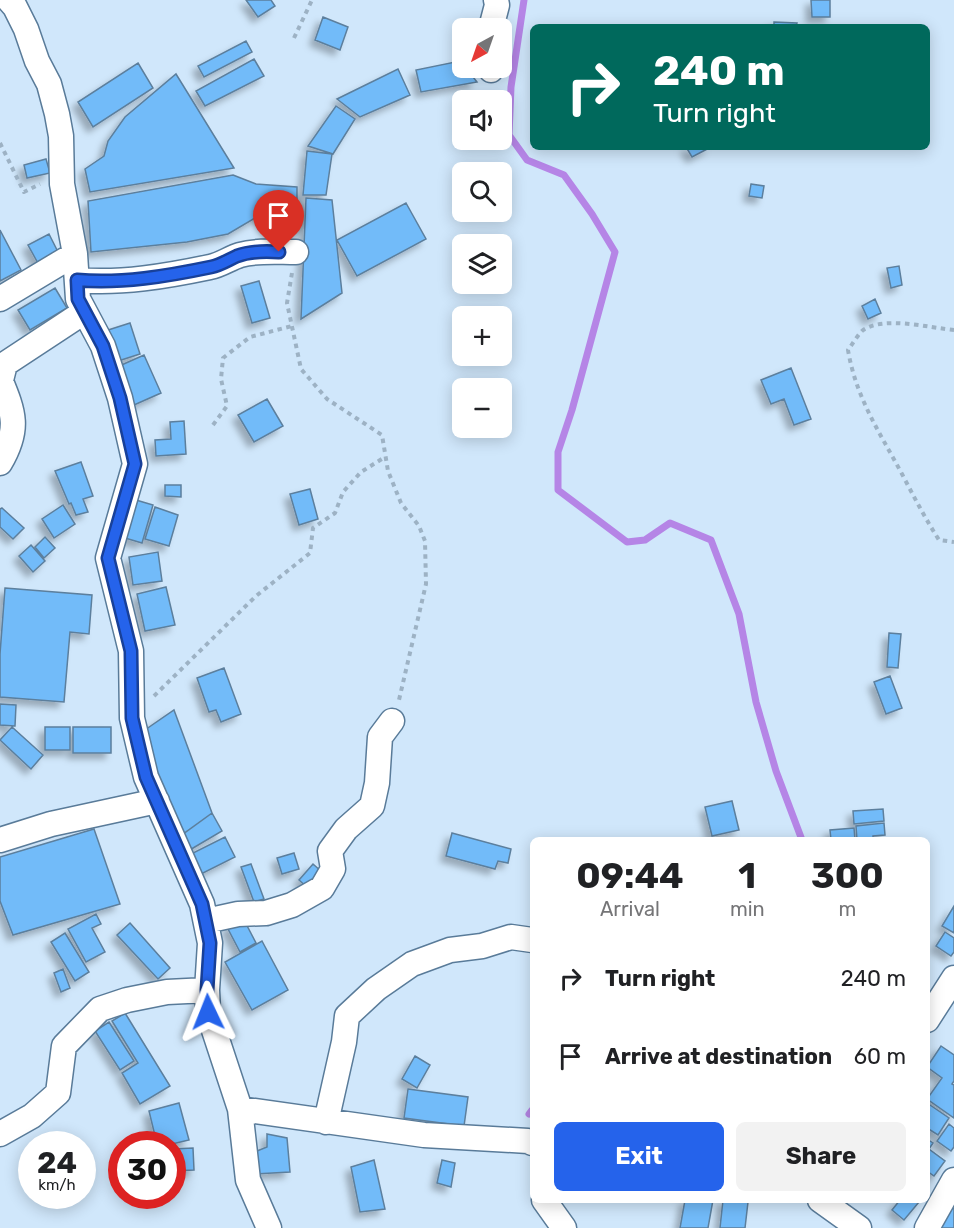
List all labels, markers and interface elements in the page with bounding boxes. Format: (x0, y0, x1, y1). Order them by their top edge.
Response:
north arrow (452, 18, 512, 78)
map controls (452, 18, 512, 438)
text: 240 m (653, 46, 785, 96)
icon: right (554, 48, 632, 126)
button: sound (452, 90, 512, 150)
text: Turn right (653, 97, 776, 129)
button: search (452, 162, 512, 222)
pin (253, 190, 304, 252)
icon: arrive (262, 199, 295, 232)
button: layers (452, 234, 512, 294)
button: + (452, 306, 512, 366)
button: − (452, 378, 512, 438)
text: 09:44 (576, 854, 684, 897)
text: 1 (738, 854, 756, 897)
text: 300 (811, 854, 884, 897)
text: Arrival (600, 897, 660, 921)
text: min (730, 897, 765, 921)
text: m (838, 897, 856, 921)
icon: right (554, 962, 587, 995)
text: Turn right (605, 965, 715, 992)
text: 240 m (841, 965, 906, 992)
position arrow (176, 980, 240, 1044)
icon: arrive (554, 1040, 587, 1073)
text: Arrive at destination (605, 1043, 832, 1070)
text: 60 m (854, 1043, 906, 1070)
button: Exit (554, 1122, 724, 1191)
button: Share (736, 1122, 906, 1191)
speed limit sign: 30 (108, 1131, 186, 1209)
text: 24 (37, 1145, 77, 1181)
text: km/h (38, 1176, 76, 1194)

